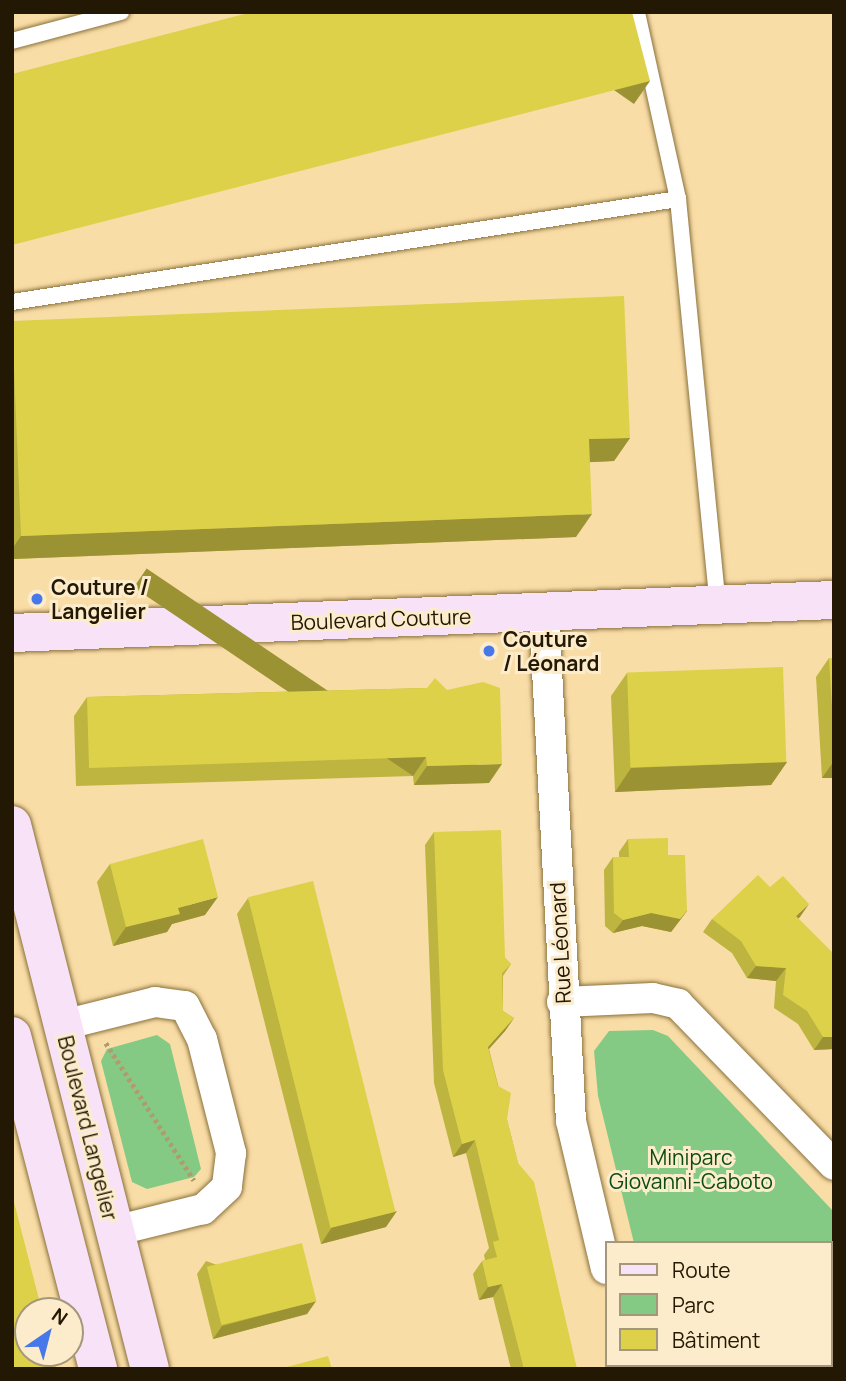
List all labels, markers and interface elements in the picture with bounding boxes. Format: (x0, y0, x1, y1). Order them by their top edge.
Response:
place label: Couture / Langelier (51, 574, 149, 624)
marker: Couture / Langelier (29, 591, 45, 607)
street label: Boulevard Couture (290, 603, 472, 635)
place label: Couture / Léonard (503, 626, 599, 676)
marker: Couture / Léonard (481, 643, 497, 659)
street label: Rue Léonard (544, 882, 576, 1004)
street label: Boulevard Langelier (53, 1033, 123, 1223)
park label: Miniparc Giovanni-Caboto (609, 1144, 773, 1194)
legend (604, 1241, 832, 1367)
text: Route (672, 1256, 730, 1284)
text: Parc (672, 1291, 715, 1319)
north arrow (14, 1297, 84, 1367)
text: N (47, 1302, 73, 1331)
text: Bâtiment (672, 1326, 760, 1354)

